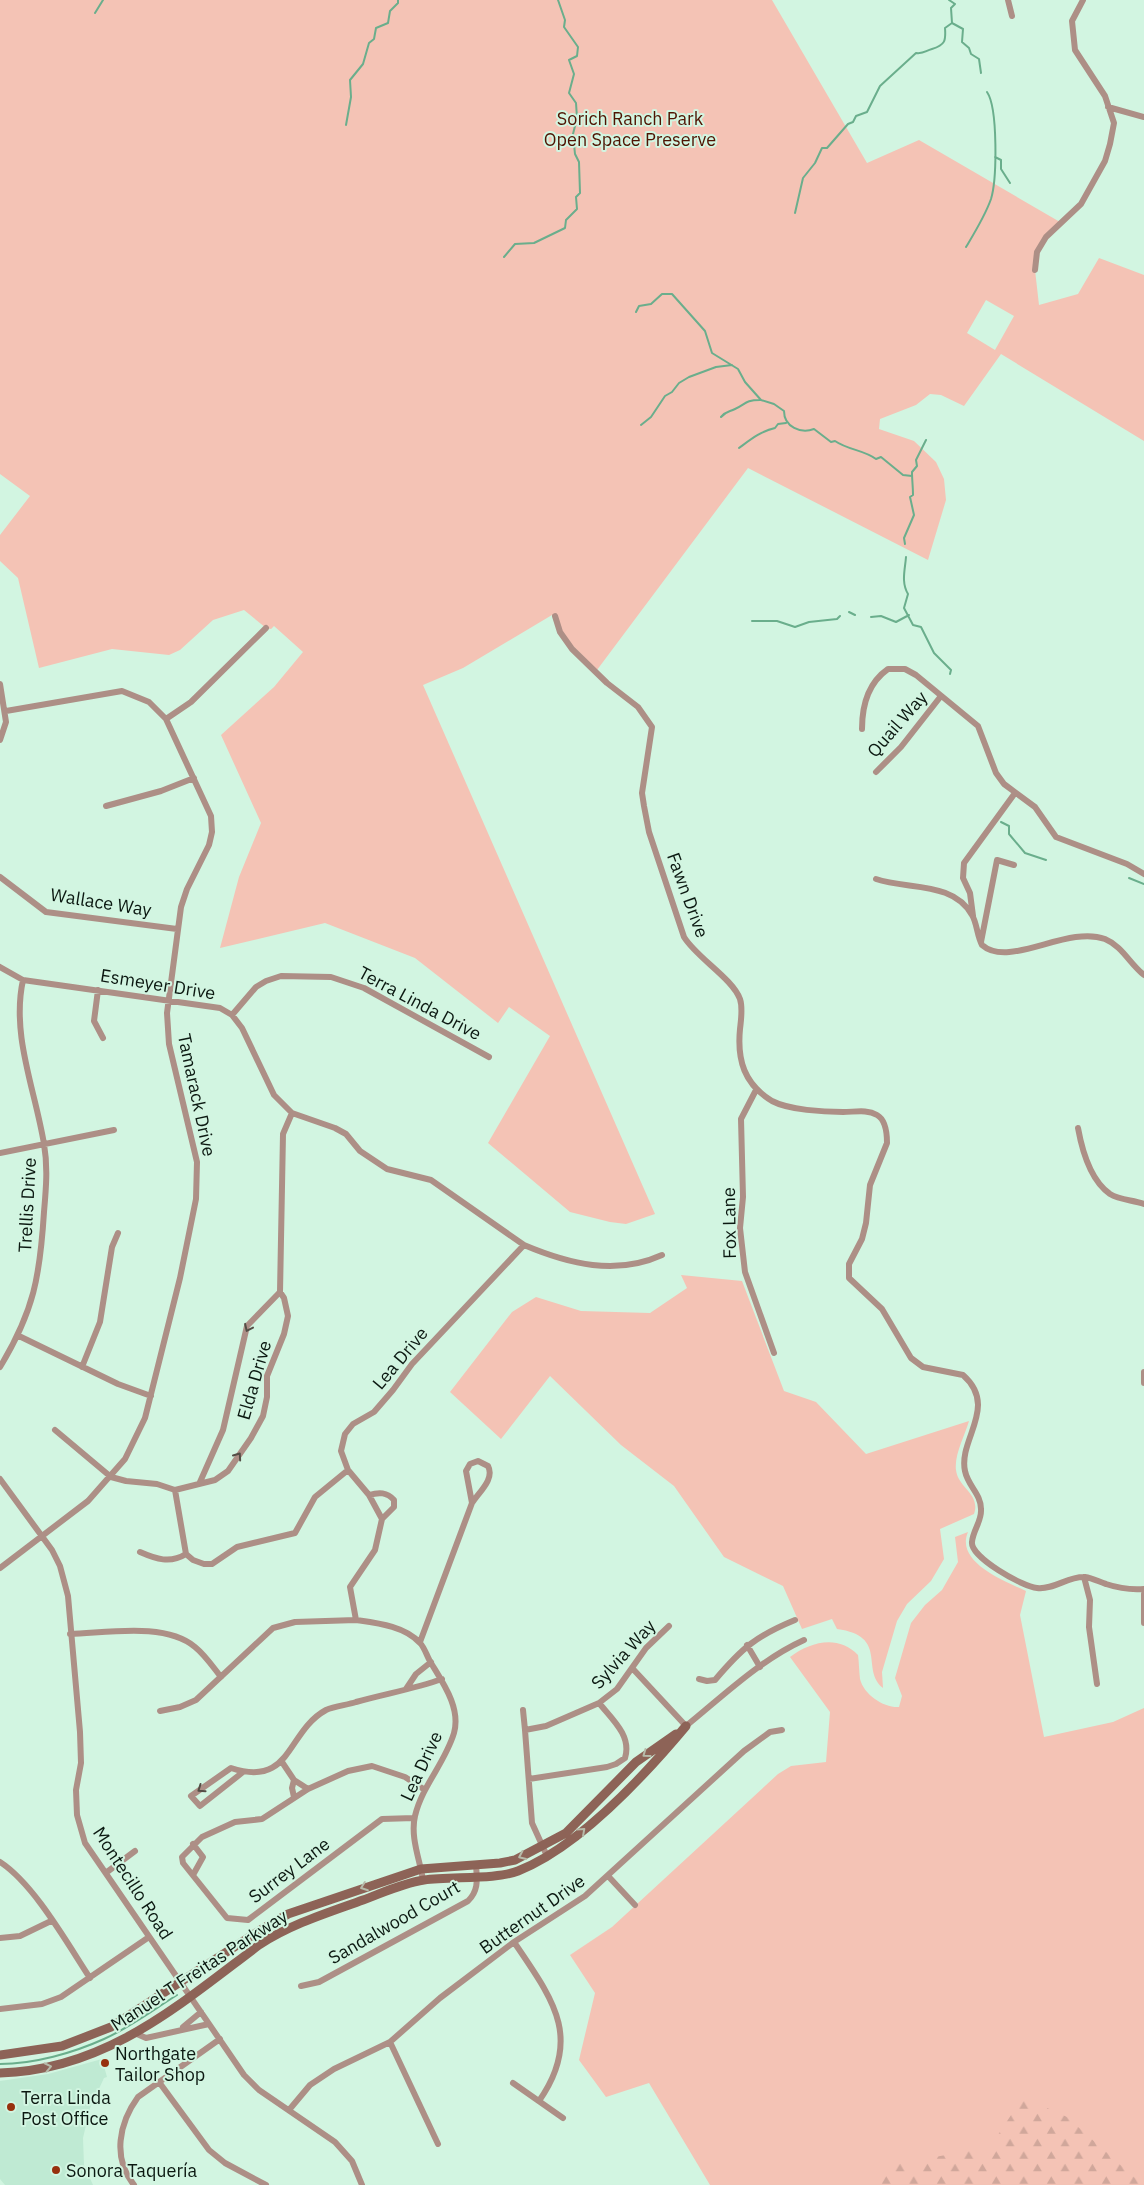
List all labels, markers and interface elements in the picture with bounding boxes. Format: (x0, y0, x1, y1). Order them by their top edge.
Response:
park label: Sorich Ranch Park Open Space Preserve (544, 107, 716, 151)
street label: Quail Way (862, 686, 932, 762)
street label: Fawn Drive (662, 849, 714, 941)
street label: Wallace Way (49, 883, 153, 921)
street label: Terra Linda Drive (355, 961, 485, 1045)
street label: Esmeyer Drive (99, 964, 217, 1004)
street label: Tamarack Drive (173, 1032, 221, 1158)
street label: Trellis Drive (13, 1157, 41, 1253)
street label: Fox Lane (717, 1187, 741, 1259)
one-way arrow (244, 1322, 254, 1331)
street label: Lea Drive (367, 1322, 433, 1394)
street label: Elda Drive (232, 1338, 276, 1422)
one-way arrow (232, 1452, 241, 1462)
street label: Sylvia Way (586, 1614, 660, 1694)
street label: Lea Drive (395, 1727, 447, 1805)
one-way arrow (643, 1748, 652, 1757)
one-way arrow (197, 1783, 207, 1792)
street label: Montecillo Road (88, 1822, 178, 1944)
one-way arrow (576, 1828, 585, 1837)
street label: Surrey Lane (244, 1832, 334, 1908)
one-way arrow (518, 1850, 527, 1861)
street label: Butternut Drive (475, 1869, 589, 1959)
street label: Sandalwood Court (324, 1875, 464, 1969)
one-way arrow (360, 1881, 369, 1891)
street label: Manuel T Freitas Parkway (106, 1904, 292, 2036)
place label: Northgate Tailor Shop (115, 2042, 205, 2086)
marker: Northgate Tailor Shop (99, 2057, 111, 2069)
one-way arrow (44, 2062, 53, 2073)
place label: Terra Linda Post Office (21, 2086, 111, 2130)
marker: Terra Linda Post Office (5, 2101, 17, 2113)
place label: Sonora Taquería (66, 2159, 198, 2182)
marker: Sonora Taquería (50, 2164, 62, 2176)

